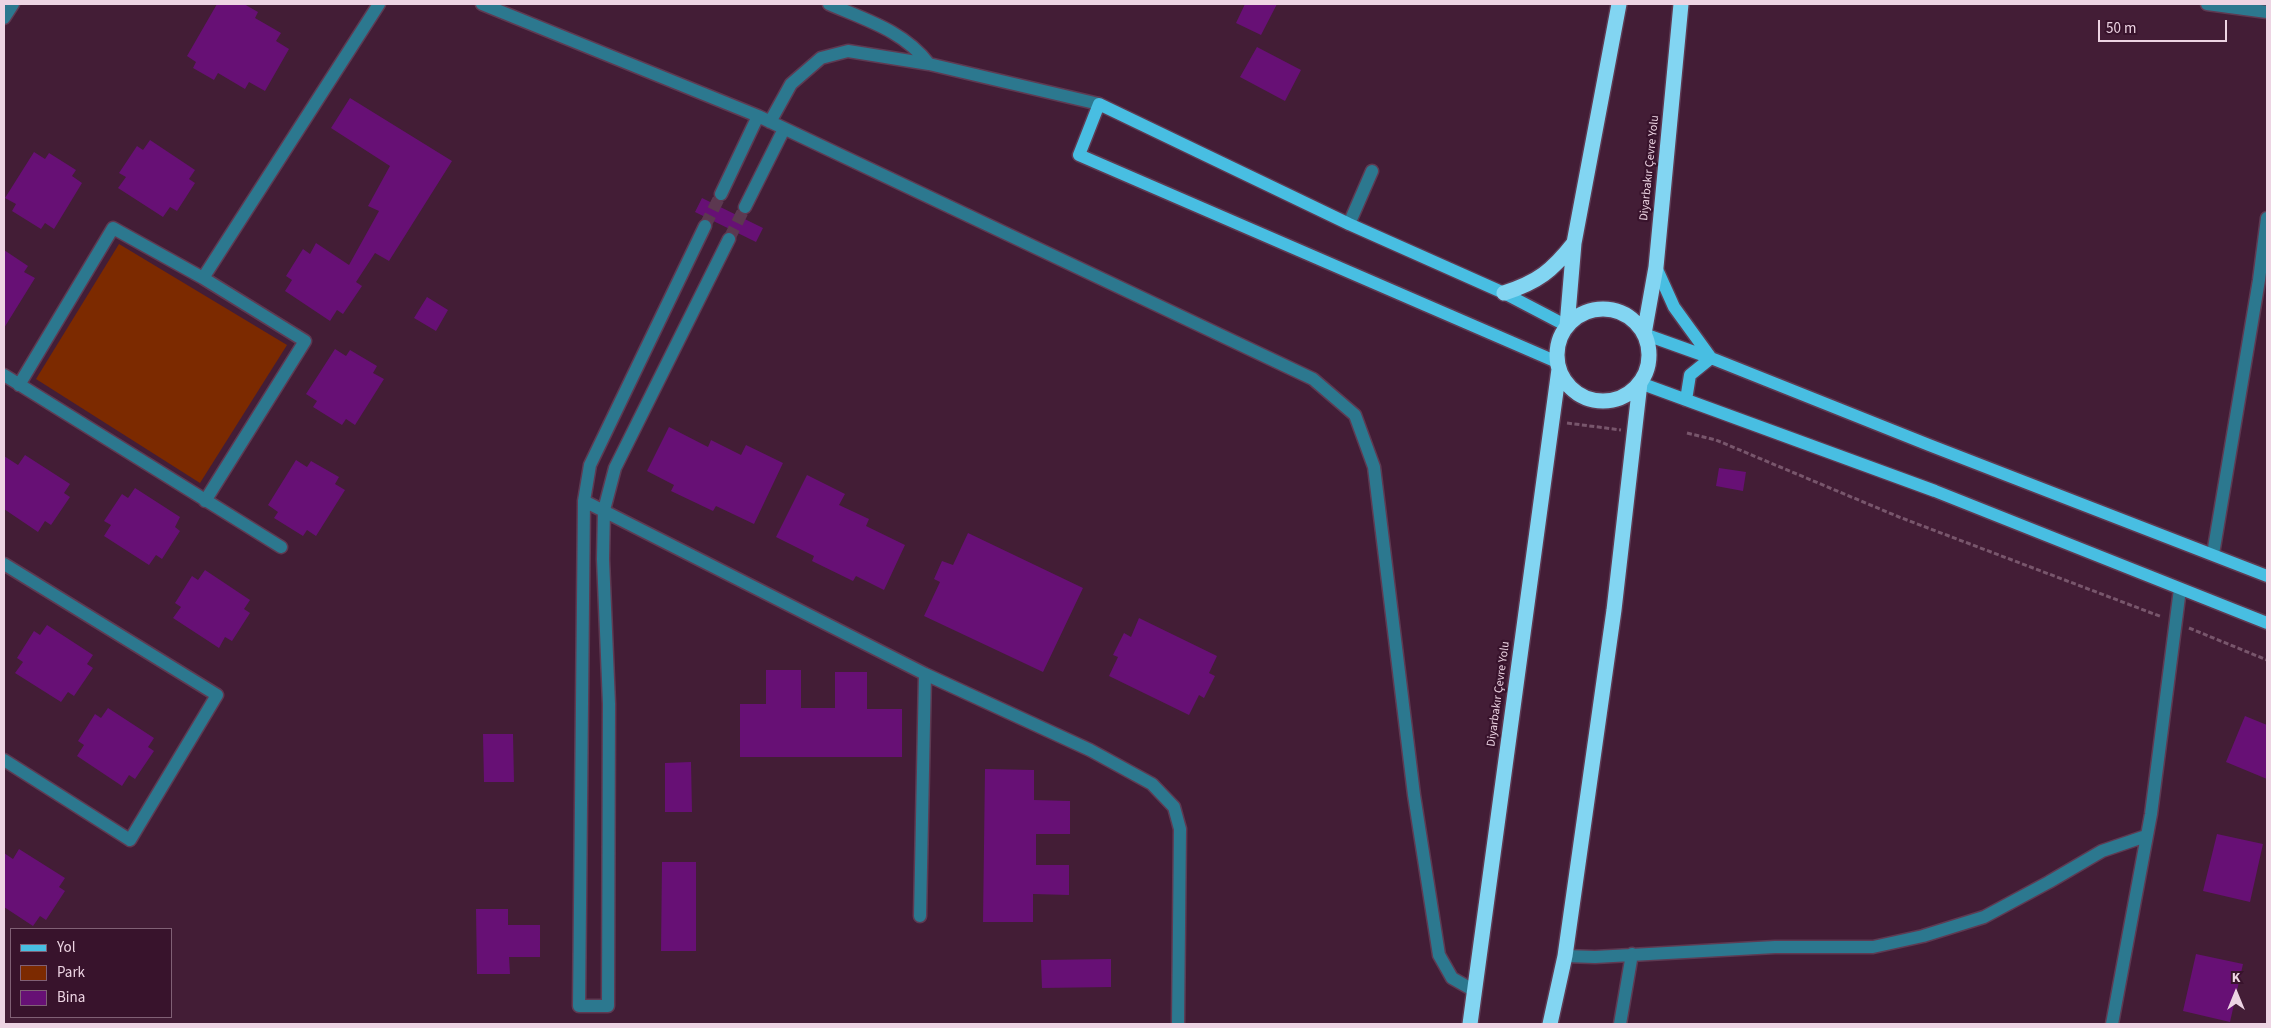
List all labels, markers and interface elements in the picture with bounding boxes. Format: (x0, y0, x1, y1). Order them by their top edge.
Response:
scale bar (2101, 10, 2230, 42)
text: 50 m (2106, 18, 2136, 39)
street label: Diyarbakır Çevre Yolu (1637, 115, 1663, 221)
street label: Diyarbakır Çevre Yolu (1484, 640, 1514, 748)
legend (10, 928, 172, 1018)
text: Yol (57, 937, 75, 958)
text: Park (57, 962, 85, 983)
north arrow (2211, 968, 2261, 1018)
text: K (2232, 968, 2240, 988)
text: Bina (57, 987, 85, 1008)

